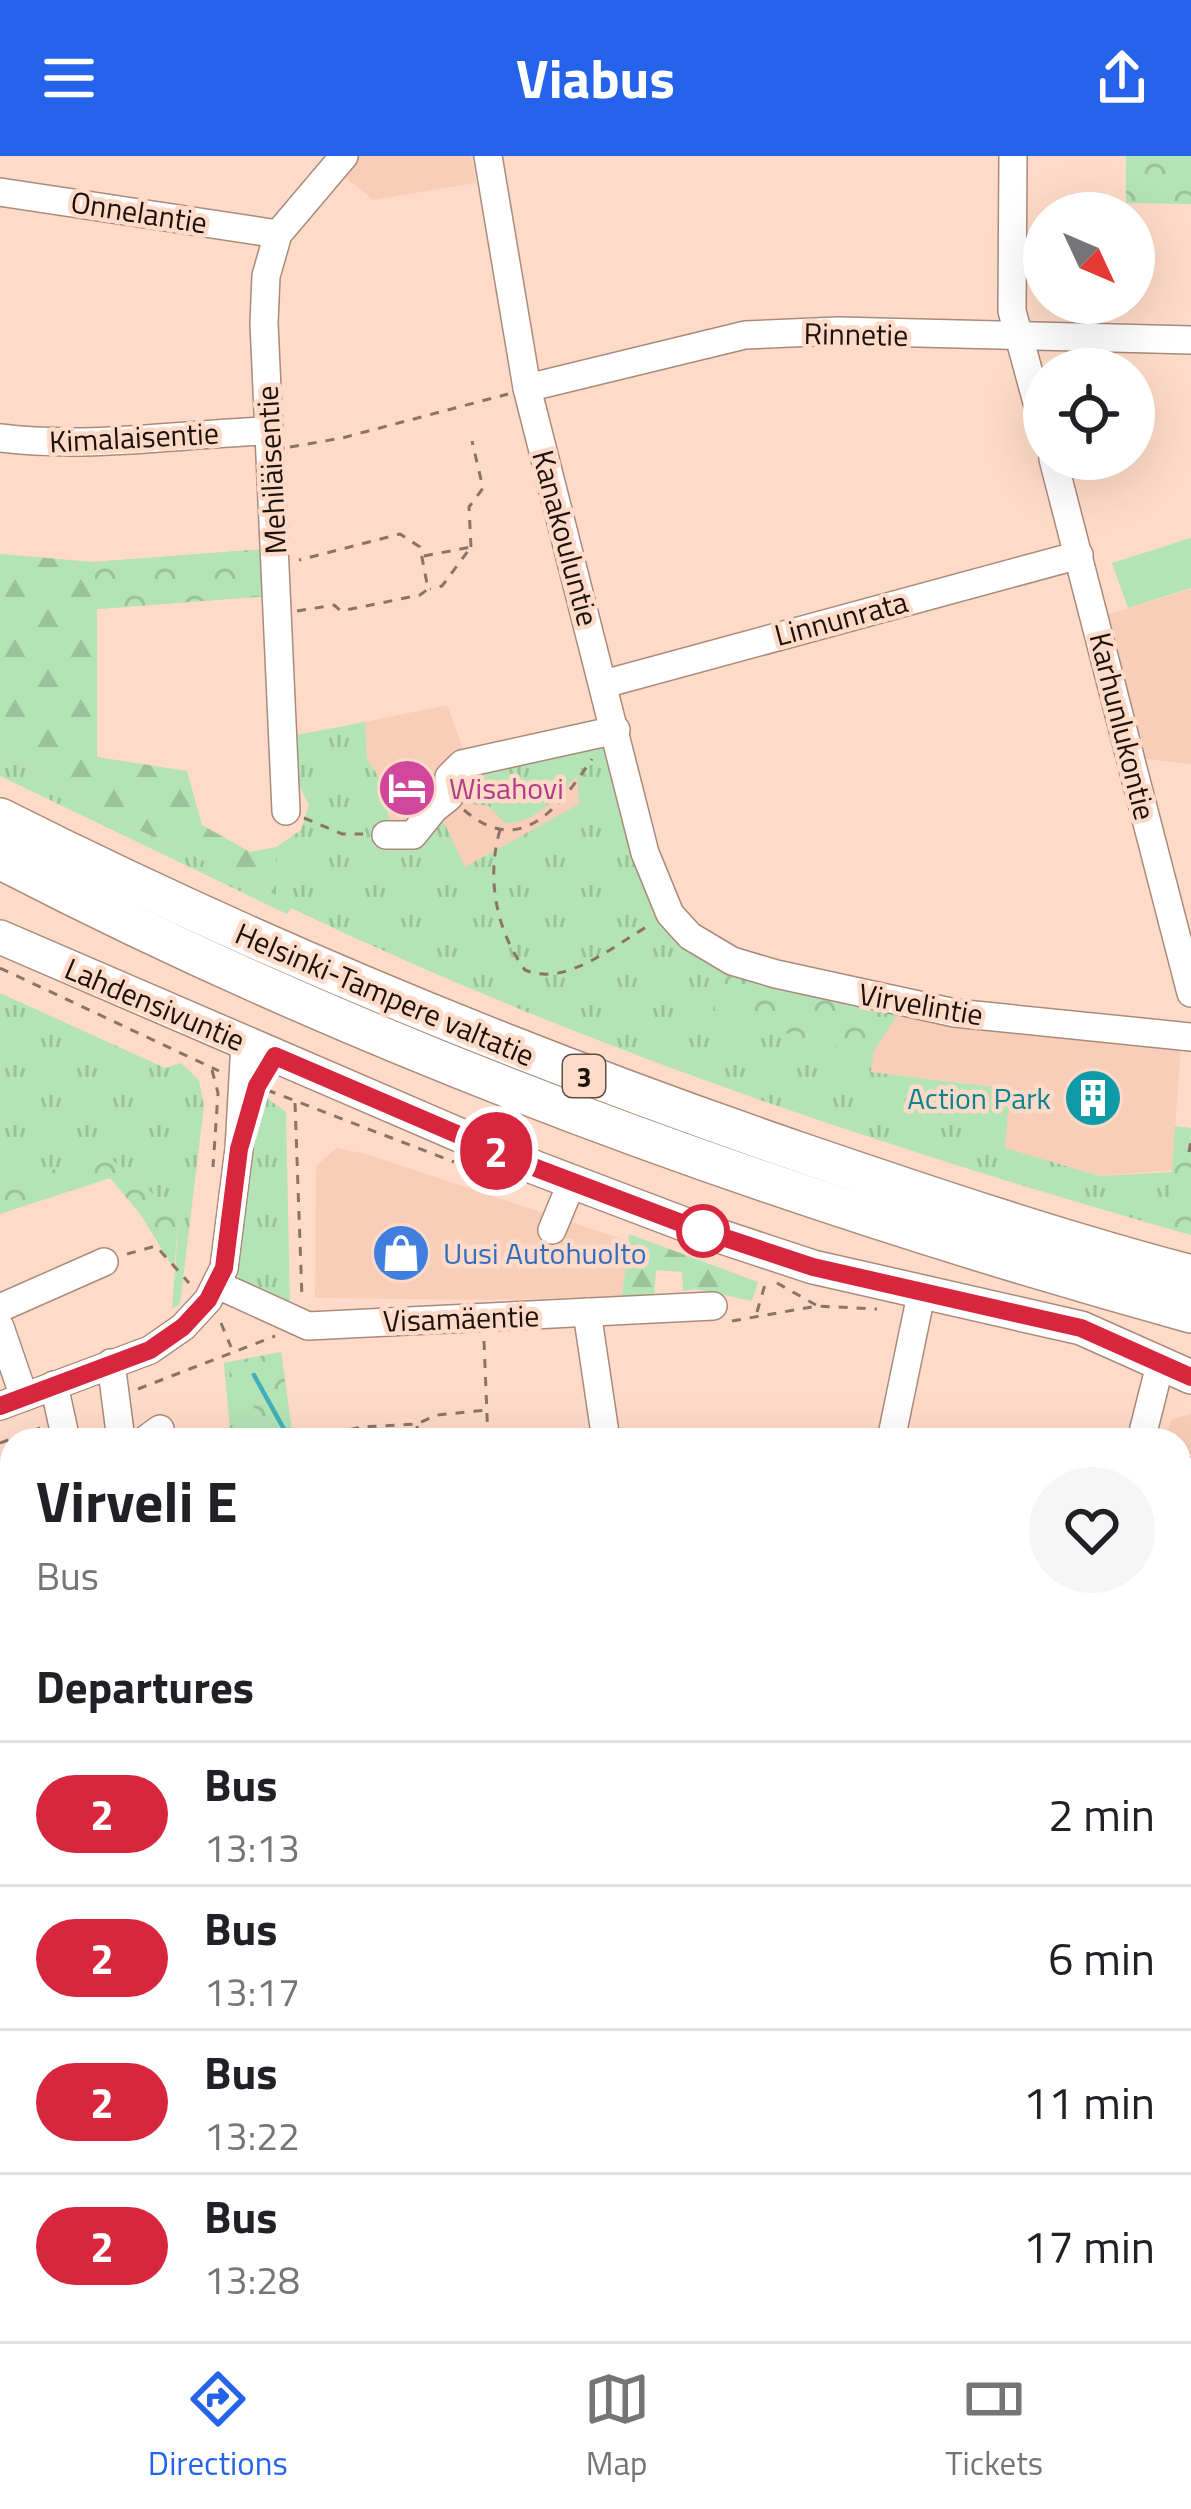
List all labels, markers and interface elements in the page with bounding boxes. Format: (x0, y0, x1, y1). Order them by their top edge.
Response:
text: Viabus (516, 37, 675, 119)
icon: menu (36, 45, 102, 111)
icon: share (1089, 45, 1155, 111)
street label: Onnelantie (68, 179, 210, 245)
north arrow (1023, 192, 1155, 324)
map controls (1023, 192, 1155, 480)
street label: Rinnetie (803, 310, 909, 358)
button: locate (1023, 348, 1155, 480)
street label: Mehiläisentie (244, 385, 298, 555)
street label: Kimalaisentie (48, 410, 220, 464)
street label: Kanakouluntie (520, 445, 612, 631)
street label: Linnunrata (769, 578, 913, 658)
street label: Karhunlukontie (1078, 627, 1168, 825)
hotel icon: Wisahovi (376, 757, 438, 819)
place label: Wisahovi (449, 765, 564, 811)
street label: Helsinki-Tampere valtatie (228, 910, 542, 1078)
street label: Lahdensivuntie (58, 945, 252, 1063)
street label: Virvelintie (855, 970, 987, 1038)
road number: 3 (563, 1055, 605, 1097)
building icon: Action Park (1062, 1067, 1124, 1129)
place label: Action Park (907, 1075, 1051, 1121)
line badge: 2 (457, 1112, 535, 1190)
text: 2 (484, 1119, 508, 1183)
unlabelled marker (678, 1206, 728, 1256)
shop icon: Uusi Autohuolto (370, 1222, 432, 1284)
place label: Uusi Autohuolto (443, 1230, 647, 1276)
street label: Visamäentie (382, 1292, 540, 1344)
text: Virveli E (36, 1457, 238, 1544)
button: heart (1029, 1467, 1155, 1593)
text: Bus (36, 1546, 99, 1605)
text: Departures (36, 1652, 254, 1720)
text: Bus (204, 1750, 278, 1818)
text: 2 min (1048, 1780, 1155, 1848)
text: 2 (90, 1782, 114, 1846)
text: 13:13 (204, 1818, 300, 1877)
text: Bus (204, 1894, 278, 1962)
text: 6 min (1048, 1924, 1155, 1992)
text: 2 (90, 1926, 114, 1990)
text: 13:17 (204, 1962, 300, 2021)
text: Bus (204, 2038, 278, 2106)
text: 11 min (1023, 2068, 1155, 2136)
text: 2 (90, 2070, 114, 2134)
text: 13:22 (204, 2106, 300, 2165)
text: Bus (204, 2182, 278, 2250)
text: 17 min (1023, 2212, 1155, 2280)
text: 2 (90, 2214, 114, 2278)
text: 13:28 (204, 2250, 300, 2309)
tab: Directions (148, 2366, 288, 2488)
tab: Map (584, 2366, 650, 2488)
tab: Tickets (945, 2366, 1043, 2488)

